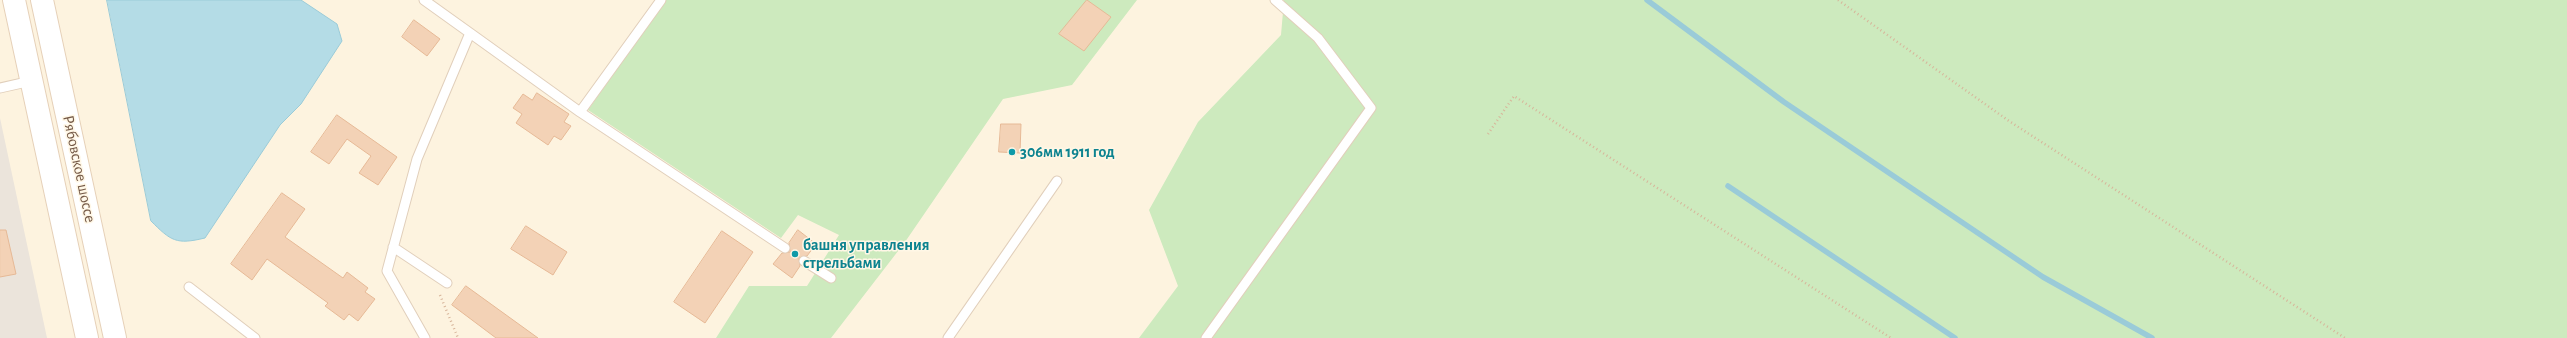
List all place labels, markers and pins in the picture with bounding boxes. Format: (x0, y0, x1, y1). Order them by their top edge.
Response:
place label: 306мм 1911 год (1020, 142, 1115, 162)
marker: 306мм 1911 год (1007, 147, 1017, 157)
place label: башня управления стрельбами (803, 235, 930, 273)
marker: башня управления стрельбами (790, 249, 800, 259)

